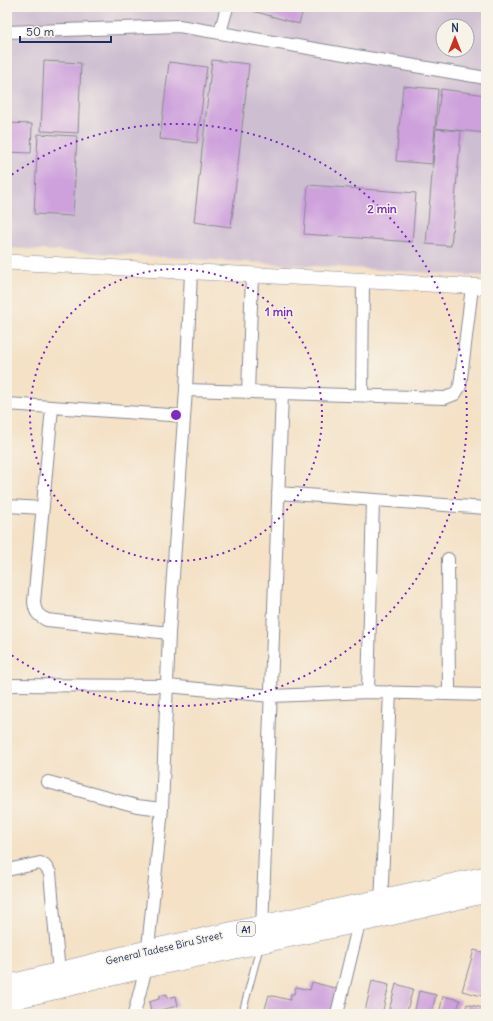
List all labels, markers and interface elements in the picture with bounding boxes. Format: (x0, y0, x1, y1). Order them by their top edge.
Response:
scale bar (20, 18, 111, 44)
north arrow (435, 18, 475, 58)
text: N (451, 21, 459, 35)
text: 50 m (26, 24, 55, 39)
text: 2 min (367, 201, 397, 216)
text: 1 min (265, 304, 293, 319)
centre of rings (169, 408, 183, 422)
road number: A1 (237, 922, 255, 936)
street label: General Tadese Biru Street (104, 928, 224, 968)

